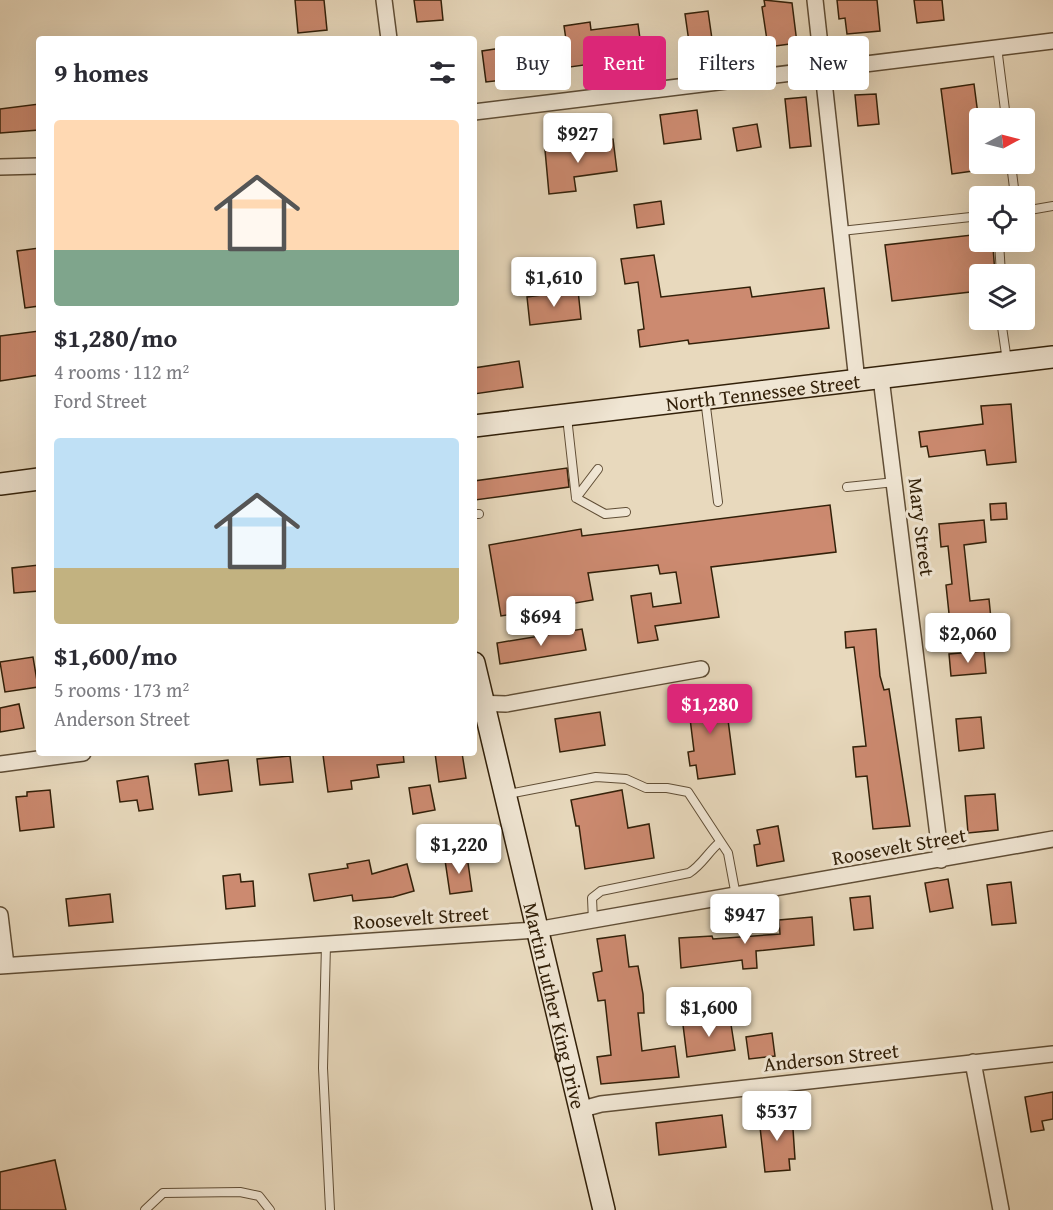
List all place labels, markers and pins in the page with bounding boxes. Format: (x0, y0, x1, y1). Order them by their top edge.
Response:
pin: $927 (542, 113, 614, 164)
pin: $1,610 (505, 257, 603, 308)
pin: $694 (505, 596, 577, 647)
pin: $2,060 (919, 613, 1017, 664)
pin: $1,280 (661, 684, 759, 735)
pin: $1,220 (410, 824, 508, 875)
pin: $947 (709, 894, 781, 945)
pin: $1,600 (660, 987, 758, 1038)
pin: $537 (741, 1091, 813, 1142)

